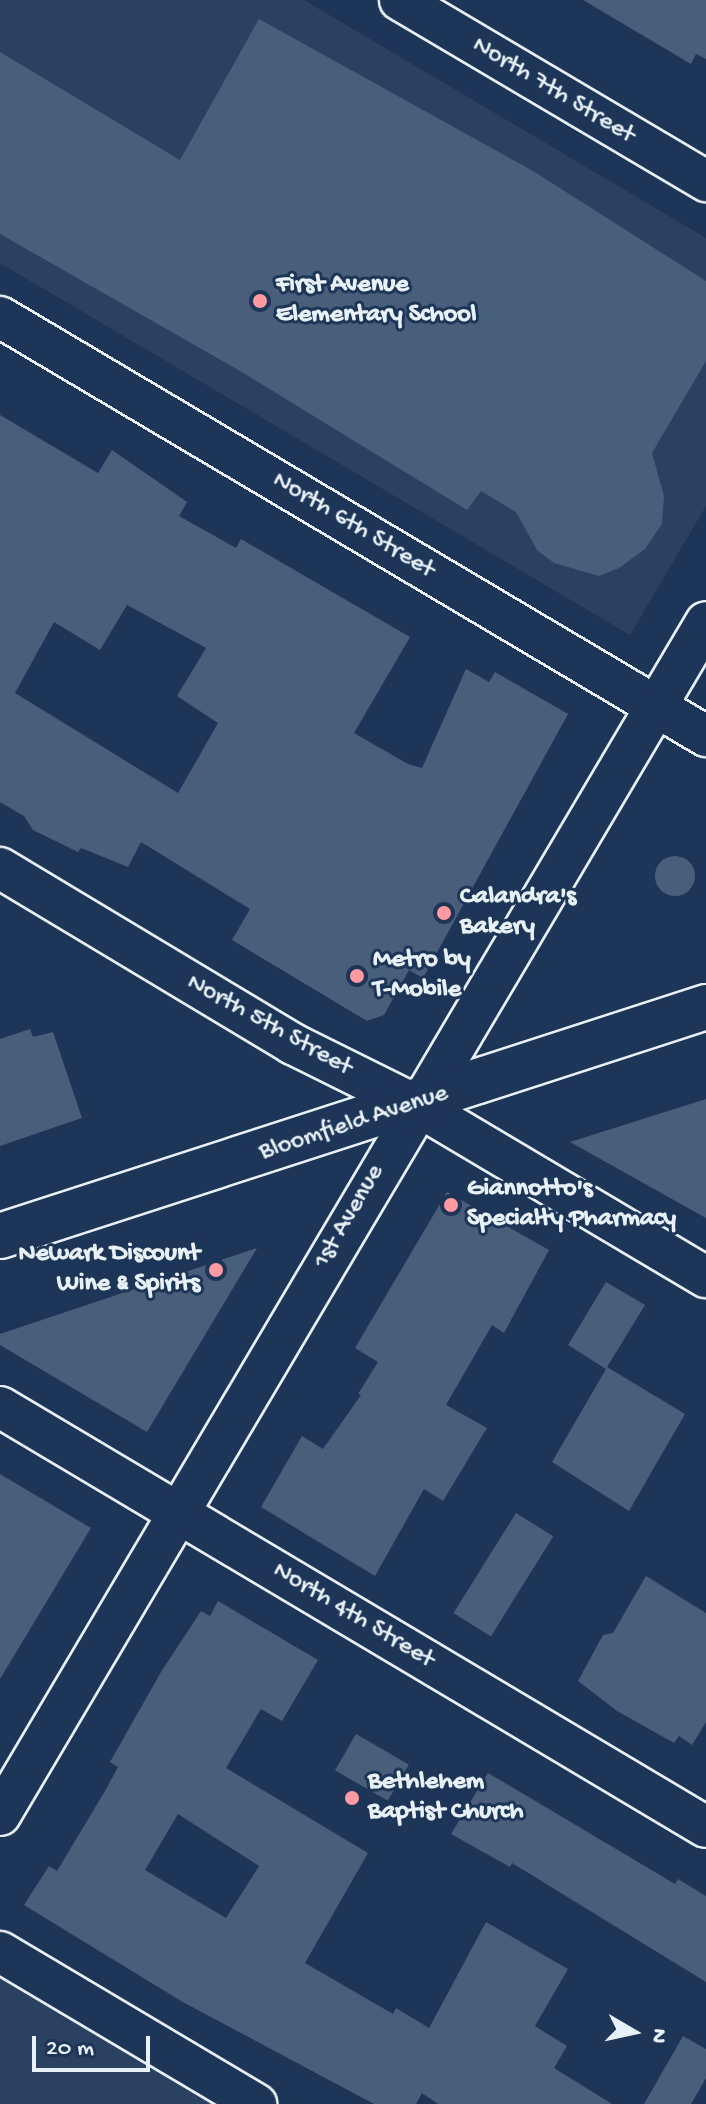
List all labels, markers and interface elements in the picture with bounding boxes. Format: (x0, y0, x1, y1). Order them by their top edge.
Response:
street label: North 7th Street (466, 30, 640, 152)
place label: First Avenue Elementary School (276, 270, 476, 332)
marker: First Avenue Elementary School (251, 292, 269, 310)
street label: North 6th Street (266, 465, 440, 587)
place label: Calandra's Bakery (460, 882, 576, 944)
marker: Calandra's Bakery (435, 904, 453, 922)
place label: Metro by T-Mobile (373, 945, 470, 1006)
marker: Metro by T-Mobile (348, 967, 366, 985)
street label: North 5th Street (181, 968, 357, 1084)
street label: Bloomfield Avenue (256, 1079, 452, 1169)
street label: 1st Avenue (308, 1159, 392, 1275)
place label: Giannotto's Specialty Pharmacy (467, 1174, 676, 1236)
marker: Giannotto's Specialty Pharmacy (442, 1196, 460, 1214)
place label: Newark Discount Wine & Spirits (18, 1239, 200, 1300)
marker: Newark Discount Wine & Spirits (207, 1261, 225, 1279)
street label: North 4th Street (267, 1556, 439, 1676)
place label: Bethlehem Baptist Church (368, 1767, 523, 1828)
marker: Bethlehem Baptist Church (343, 1789, 361, 1807)
north arrow (594, 1992, 674, 2072)
scale bar (36, 2020, 154, 2070)
text: N (644, 2027, 672, 2045)
text: 20 m (46, 2035, 94, 2064)

